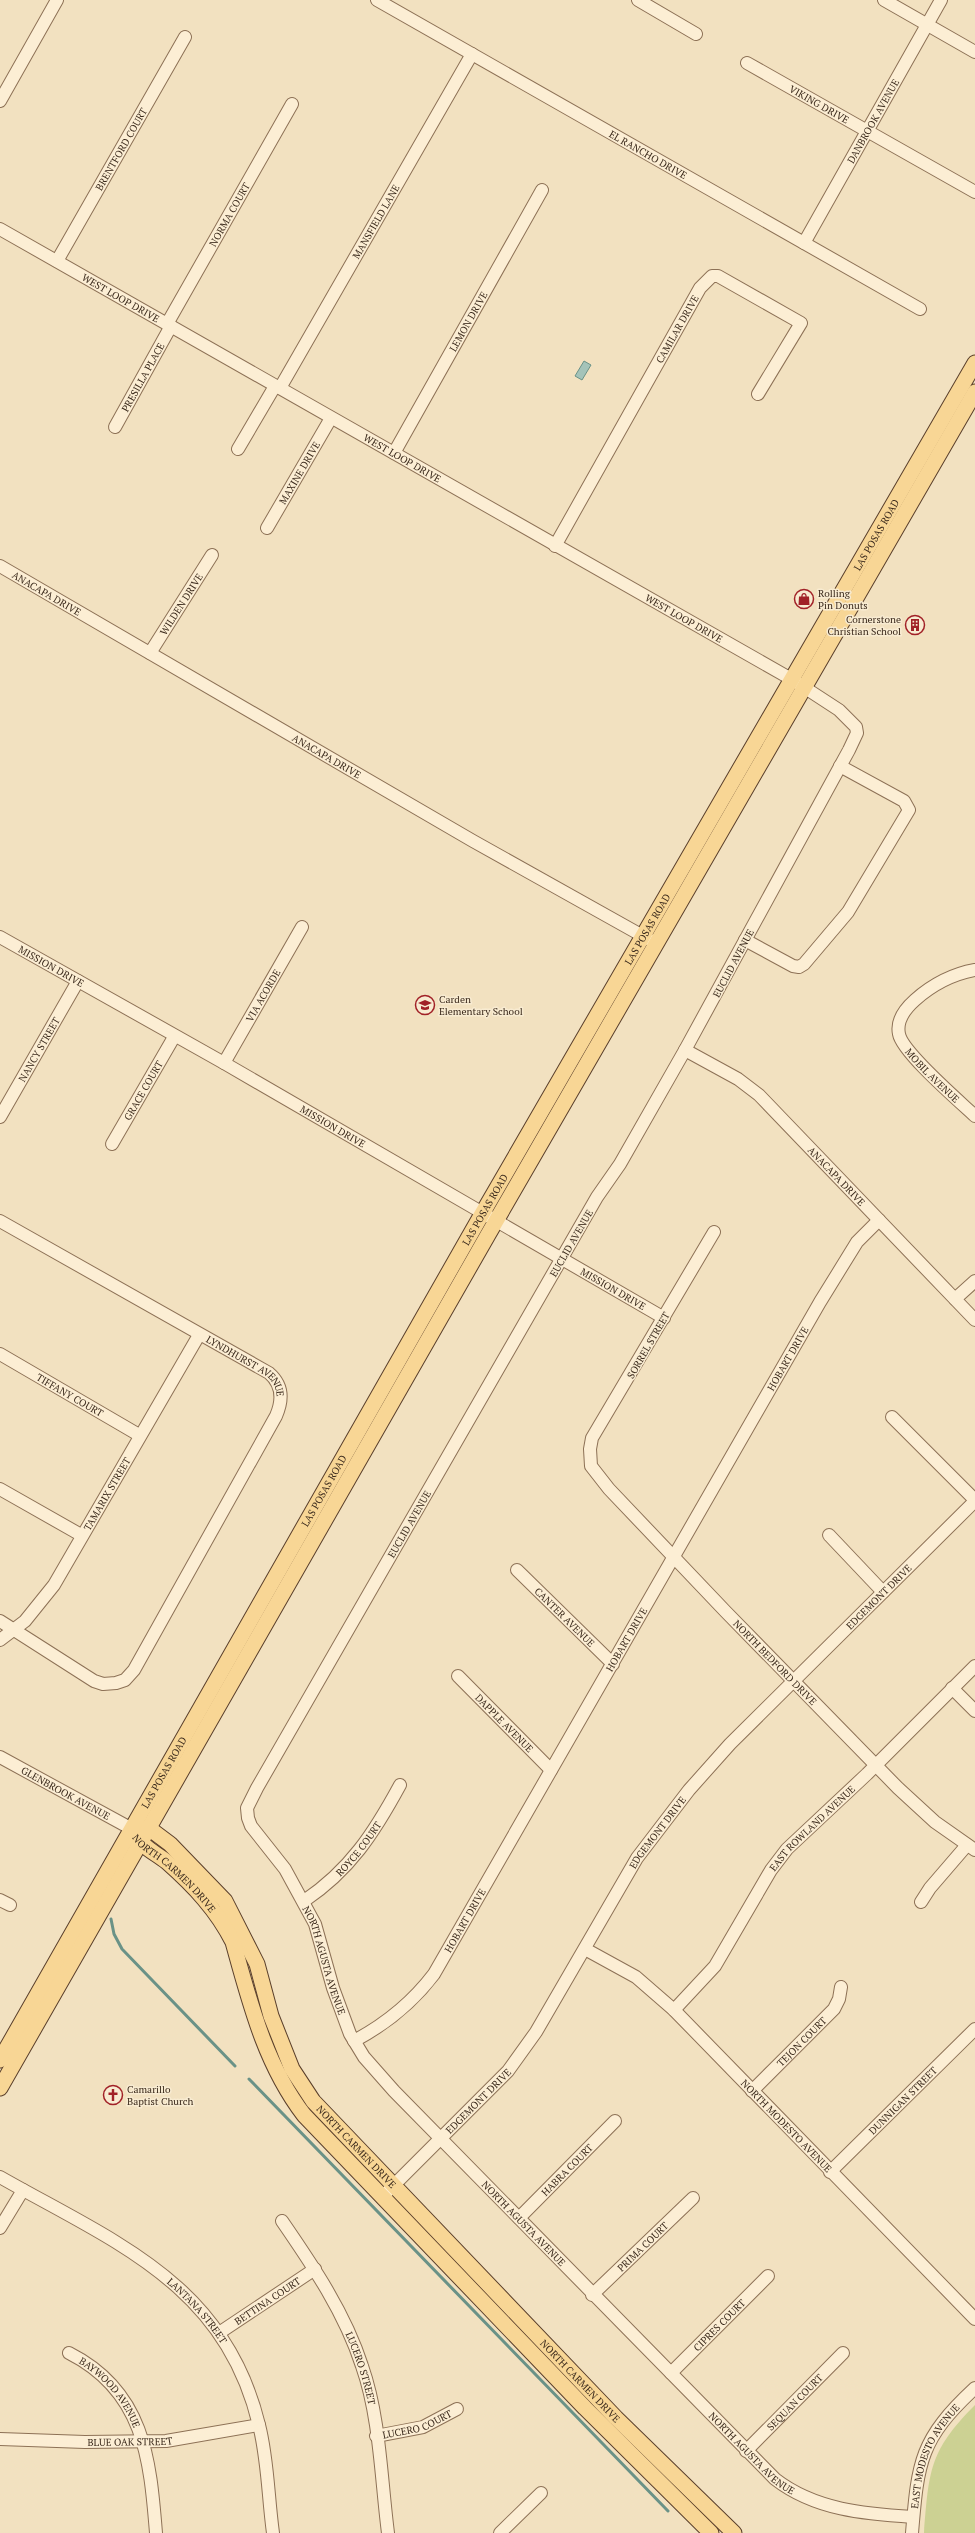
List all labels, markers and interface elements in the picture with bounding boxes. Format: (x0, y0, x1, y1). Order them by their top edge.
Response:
street label: DANBROOK AVENUE (844, 77, 902, 166)
street label: VIKING DRIVE (787, 82, 851, 126)
street label: BRENTFORD COURT (93, 106, 150, 193)
street label: EL RANCHO DRIVE (607, 127, 689, 182)
street label: NORMA COURT (206, 180, 253, 249)
street label: MANSFIELD LANE (350, 182, 403, 261)
street label: WEST LOOP DRIVE (79, 271, 162, 325)
street label: LEMON DRIVE (446, 289, 491, 354)
street label: CAMILAR DRIVE (653, 293, 702, 366)
street label: PRESILLA PLACE (119, 340, 168, 414)
street label: WEST LOOP DRIVE (361, 431, 444, 486)
street label: MAXINE DRIVE (276, 439, 323, 507)
street label: LAS POSAS ROAD (851, 497, 902, 573)
street label: ANACAPA DRIVE (10, 568, 83, 619)
street label: WILDEN DRIVE (157, 571, 206, 638)
place label: Rolling Pin Donuts (818, 587, 868, 612)
shop icon: Rolling Pin Donuts (793, 588, 815, 610)
street label: WEST LOOP DRIVE (643, 591, 725, 646)
place label: Cornerstone Christian School (827, 613, 901, 638)
building icon: Cornerstone Christian School (904, 614, 926, 636)
street label: ANACAPA DRIVE (290, 731, 363, 782)
street label: LAS POSAS ROAD (622, 891, 673, 967)
street label: EUCLID AVENUE (710, 927, 757, 1000)
street label: MISSION DRIVE (16, 943, 86, 990)
street label: VIA ACORDE (243, 967, 284, 1024)
place label: Carden Elementary School (439, 993, 523, 1018)
school or university icon: Carden Elementary School (414, 994, 436, 1016)
street label: NANCY STREET (16, 1015, 63, 1084)
street label: MOBIL AVENUE (902, 1046, 962, 1106)
street label: GRACE COURT (121, 1058, 166, 1123)
street label: MISSION DRIVE (298, 1103, 368, 1151)
street label: ANACAPA DRIVE (805, 1144, 868, 1209)
street label: LAS POSAS ROAD (459, 1172, 511, 1248)
street label: EUCLID AVENUE (547, 1207, 596, 1279)
street label: MISSION DRIVE (578, 1265, 648, 1313)
street label: SORREL STREET (624, 1310, 673, 1381)
street label: HOBART DRIVE (764, 1324, 812, 1393)
street label: LYNDHURST AVENUE (204, 1333, 287, 1397)
street label: TIFFANY COURT (34, 1371, 106, 1420)
street label: LAS POSAS ROAD (299, 1453, 350, 1529)
street label: TAMARIX STREET (81, 1455, 134, 1533)
street label: EUCLID AVENUE (385, 1488, 434, 1560)
street label: EDGEMONT DRIVE (843, 1561, 915, 1632)
street label: CANTER AVENUE (532, 1585, 598, 1650)
street label: HOBART DRIVE (603, 1605, 650, 1674)
street label: NORTH BEDFORD DRIVE (730, 1617, 819, 1708)
street label: DAPPLE AVENUE (472, 1691, 536, 1755)
street label: LAS POSAS ROAD (139, 1734, 190, 1811)
street label: GLENBROOK AVENUE (19, 1764, 113, 1823)
street label: EAST ROWLAND AVENUE (766, 1783, 858, 1874)
street label: EDGEMONT DRIVE (626, 1794, 689, 1871)
street label: ROYCE COURT (333, 1819, 384, 1879)
street label: NORTH CARMEN DRIVE (129, 1832, 219, 1915)
street label: HOBART DRIVE (442, 1886, 489, 1955)
street label: NORTH AGUSTA AVENUE (299, 1904, 348, 2017)
street label: TEJON COURT (774, 2014, 829, 2069)
street label: DUNNIGAN STREET (866, 2064, 940, 2137)
street label: EDGEMONT DRIVE (443, 2066, 514, 2137)
street label: NORTH MODESTO AVENUE (738, 2077, 835, 2175)
place label: Camarillo Baptist Church (127, 2083, 193, 2108)
church icon: Camarillo Baptist Church (102, 2084, 124, 2106)
street label: NORTH CARMEN DRIVE (313, 2103, 399, 2191)
street label: HABRA COURT (539, 2141, 596, 2199)
street label: NORTH AGUSTA AVENUE (479, 2178, 568, 2269)
street label: PRIMA COURT (615, 2219, 671, 2274)
street label: LANTANA STREET (164, 2275, 230, 2346)
street label: BETTINA COURT (232, 2275, 303, 2328)
street label: CIPRES COURT (691, 2296, 748, 2354)
street label: LUCERO STREET (343, 2330, 378, 2406)
street label: NORTH CARMEN DRIVE (537, 2337, 623, 2426)
street label: BAYWOOD AVENUE (77, 2354, 143, 2430)
street label: SEQUAN COURT (764, 2371, 826, 2433)
street label: EAST MODESTO AVENUE (908, 2401, 963, 2509)
street label: LUCERO COURT (381, 2407, 454, 2442)
street label: NORTH AGUSTA AVENUE (706, 2410, 797, 2498)
street label: BLUE OAK STREET (87, 2434, 174, 2449)

